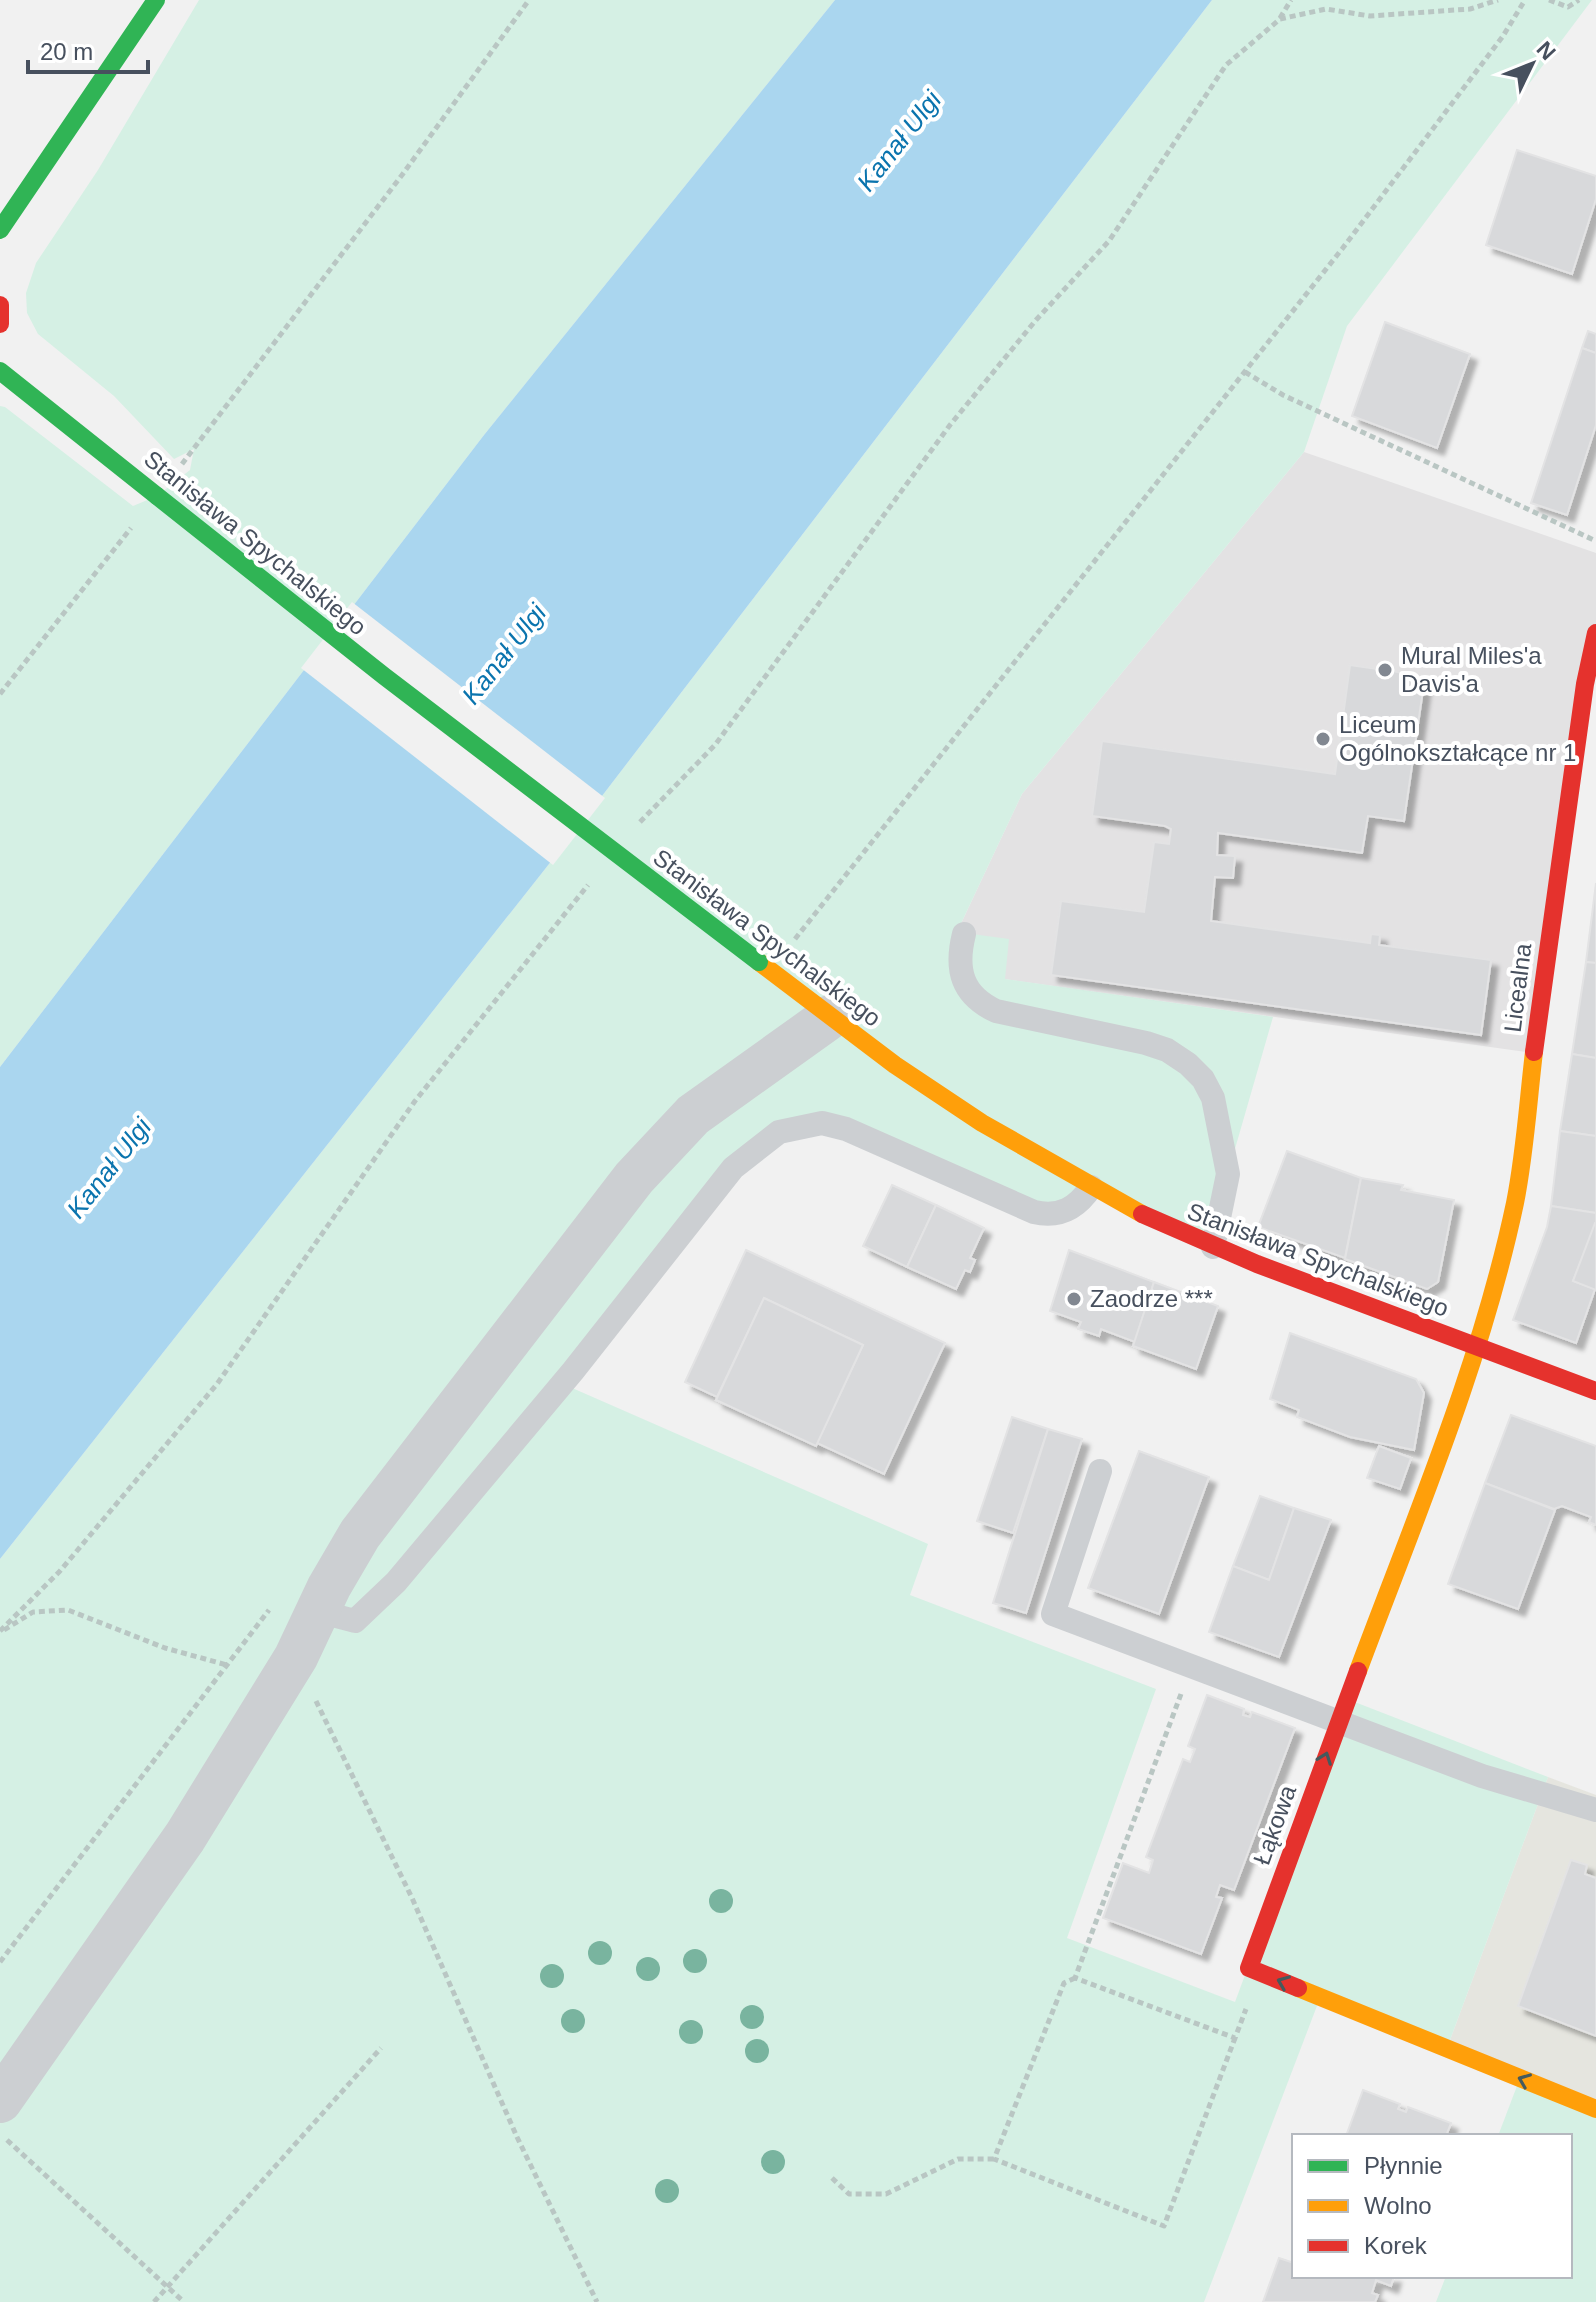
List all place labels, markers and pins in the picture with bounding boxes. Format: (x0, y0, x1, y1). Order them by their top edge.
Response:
place label: Mural Miles'a Davis'a (1401, 642, 1542, 697)
marker: Mural Miles'a Davis'a (1376, 661, 1394, 679)
place label: Liceum Ogólnokształcące nr 1 (1339, 711, 1576, 766)
marker: Liceum Ogólnokształcące nr 1 (1314, 730, 1332, 748)
place label: Zaodrze *** (1090, 1285, 1213, 1312)
marker: Zaodrze *** (1065, 1290, 1083, 1308)

